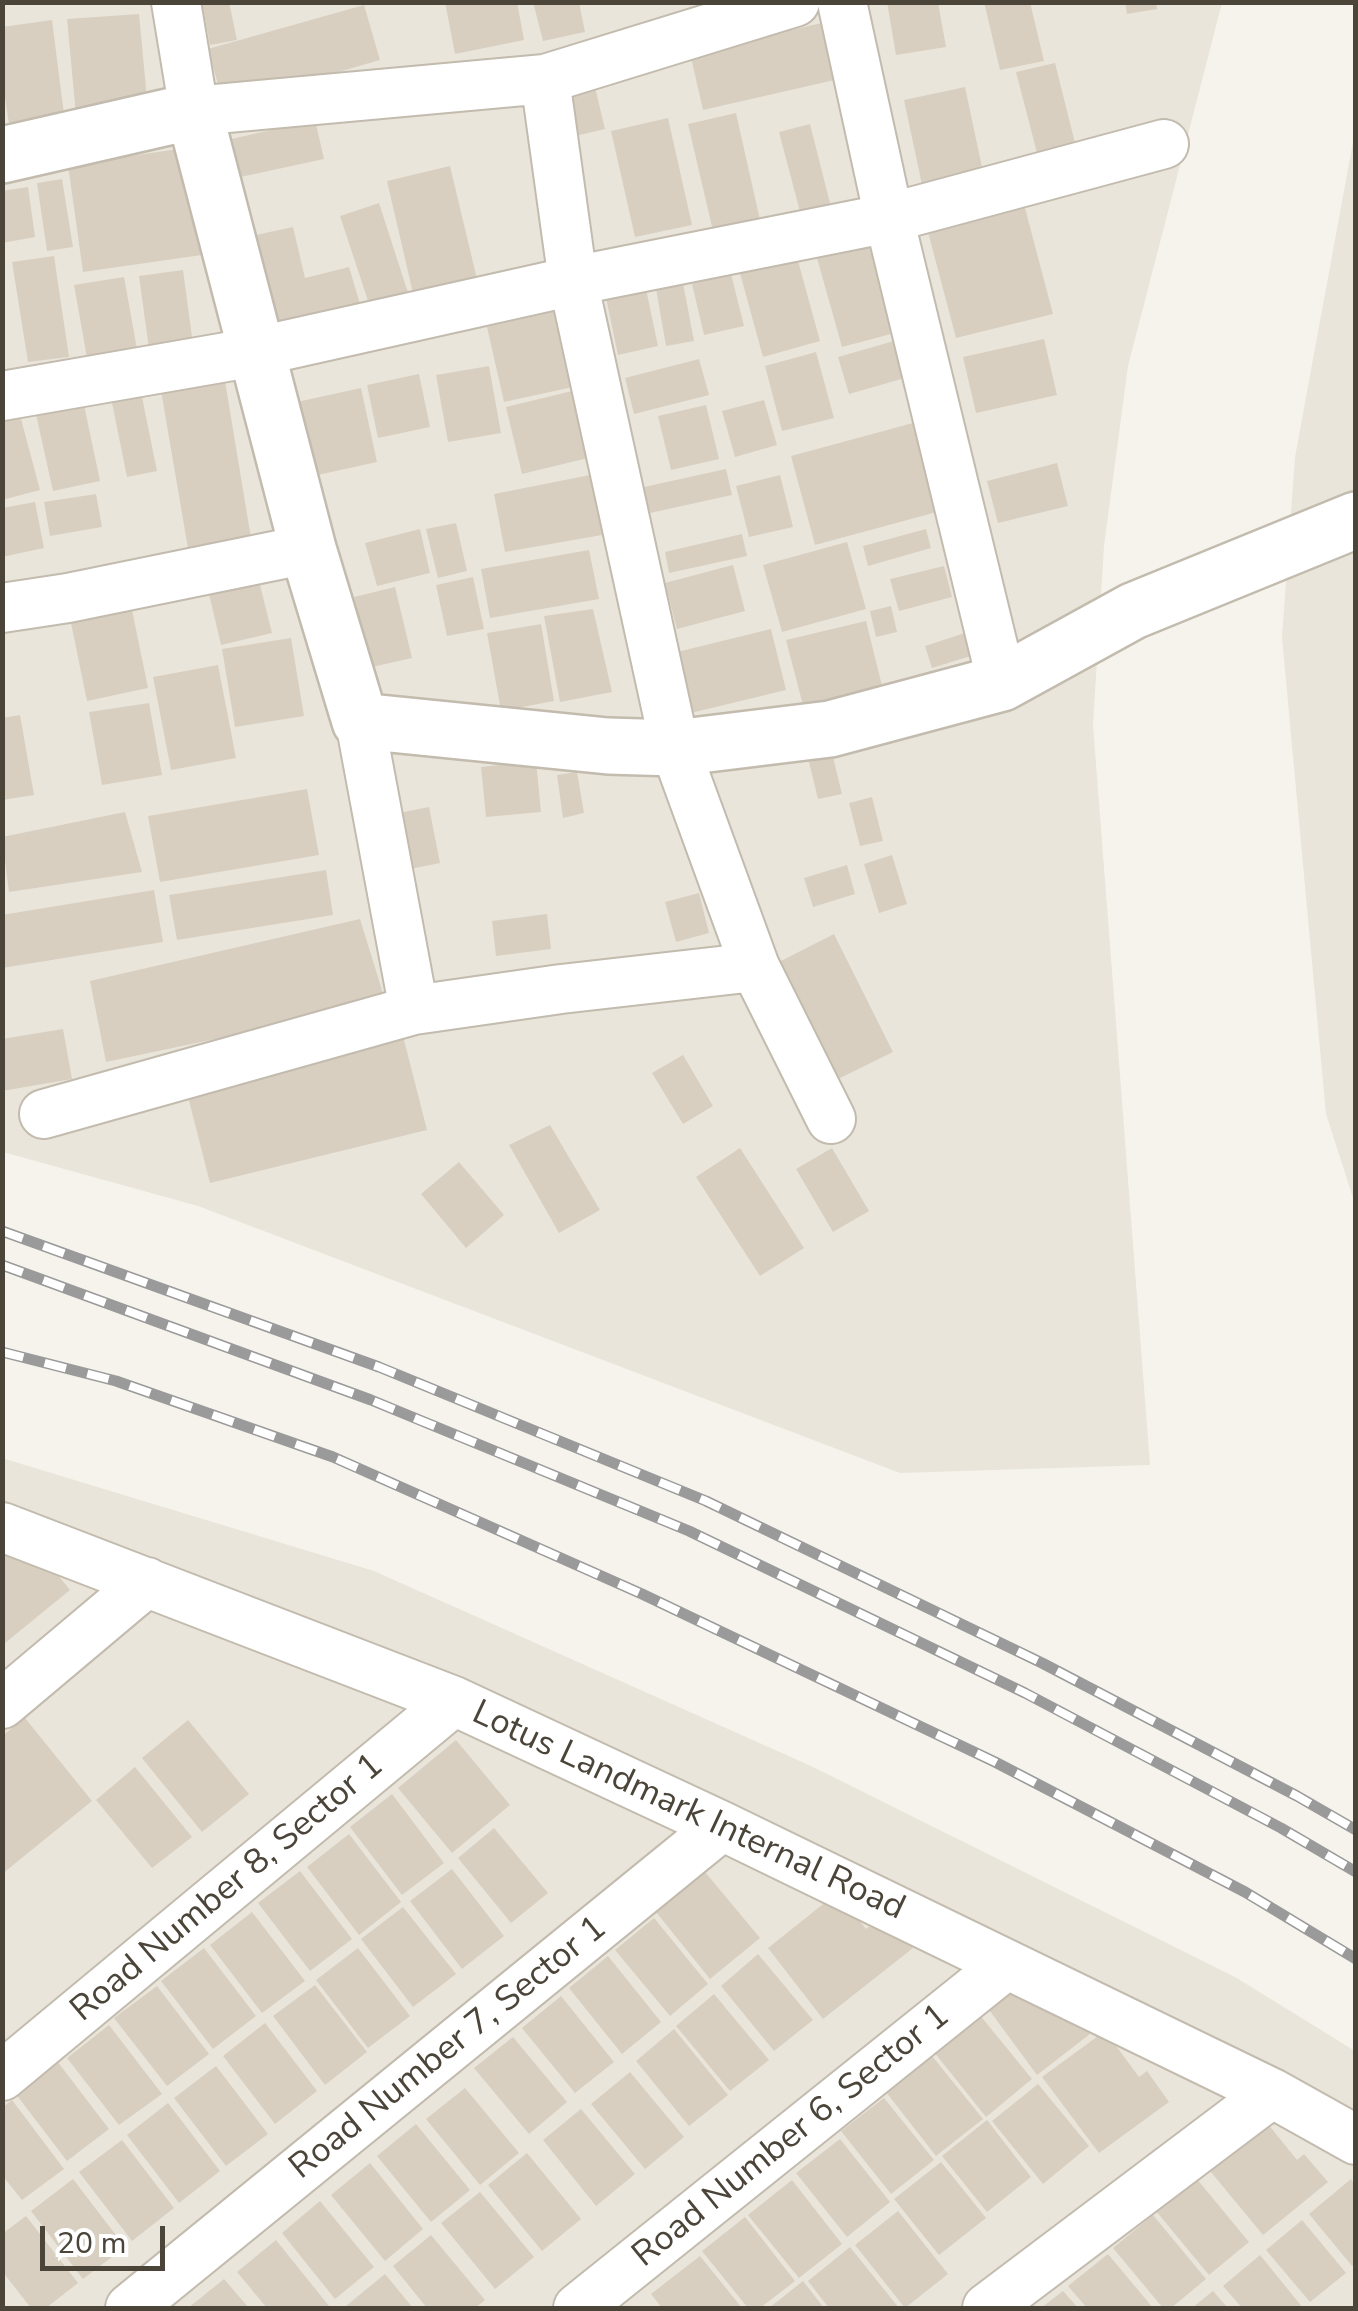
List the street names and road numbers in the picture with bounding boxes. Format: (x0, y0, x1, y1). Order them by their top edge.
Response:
street label: Lotus Landmark Internal Road (465, 1693, 911, 1931)
street label: Road Number 8, Sector 1 (63, 1746, 393, 2032)
street label: Road Number 7, Sector 1 (282, 1908, 616, 2190)
street label: Road Number 6, Sector 1 (625, 1996, 959, 2278)

